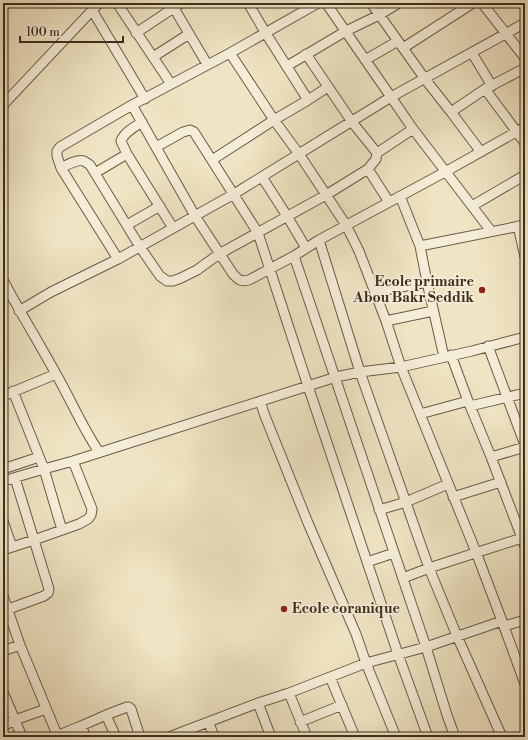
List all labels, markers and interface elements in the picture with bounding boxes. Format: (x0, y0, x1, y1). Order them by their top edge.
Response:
scale bar (20, 18, 123, 44)
text: 100 m (26, 25, 60, 40)
place label: Ecole primaire Abou Bakr Seddik (352, 273, 474, 307)
marker: Ecole primaire Abou Bakr Seddik (477, 285, 487, 295)
place label: Ecole coranique (292, 600, 401, 618)
marker: Ecole coranique (279, 604, 289, 614)

